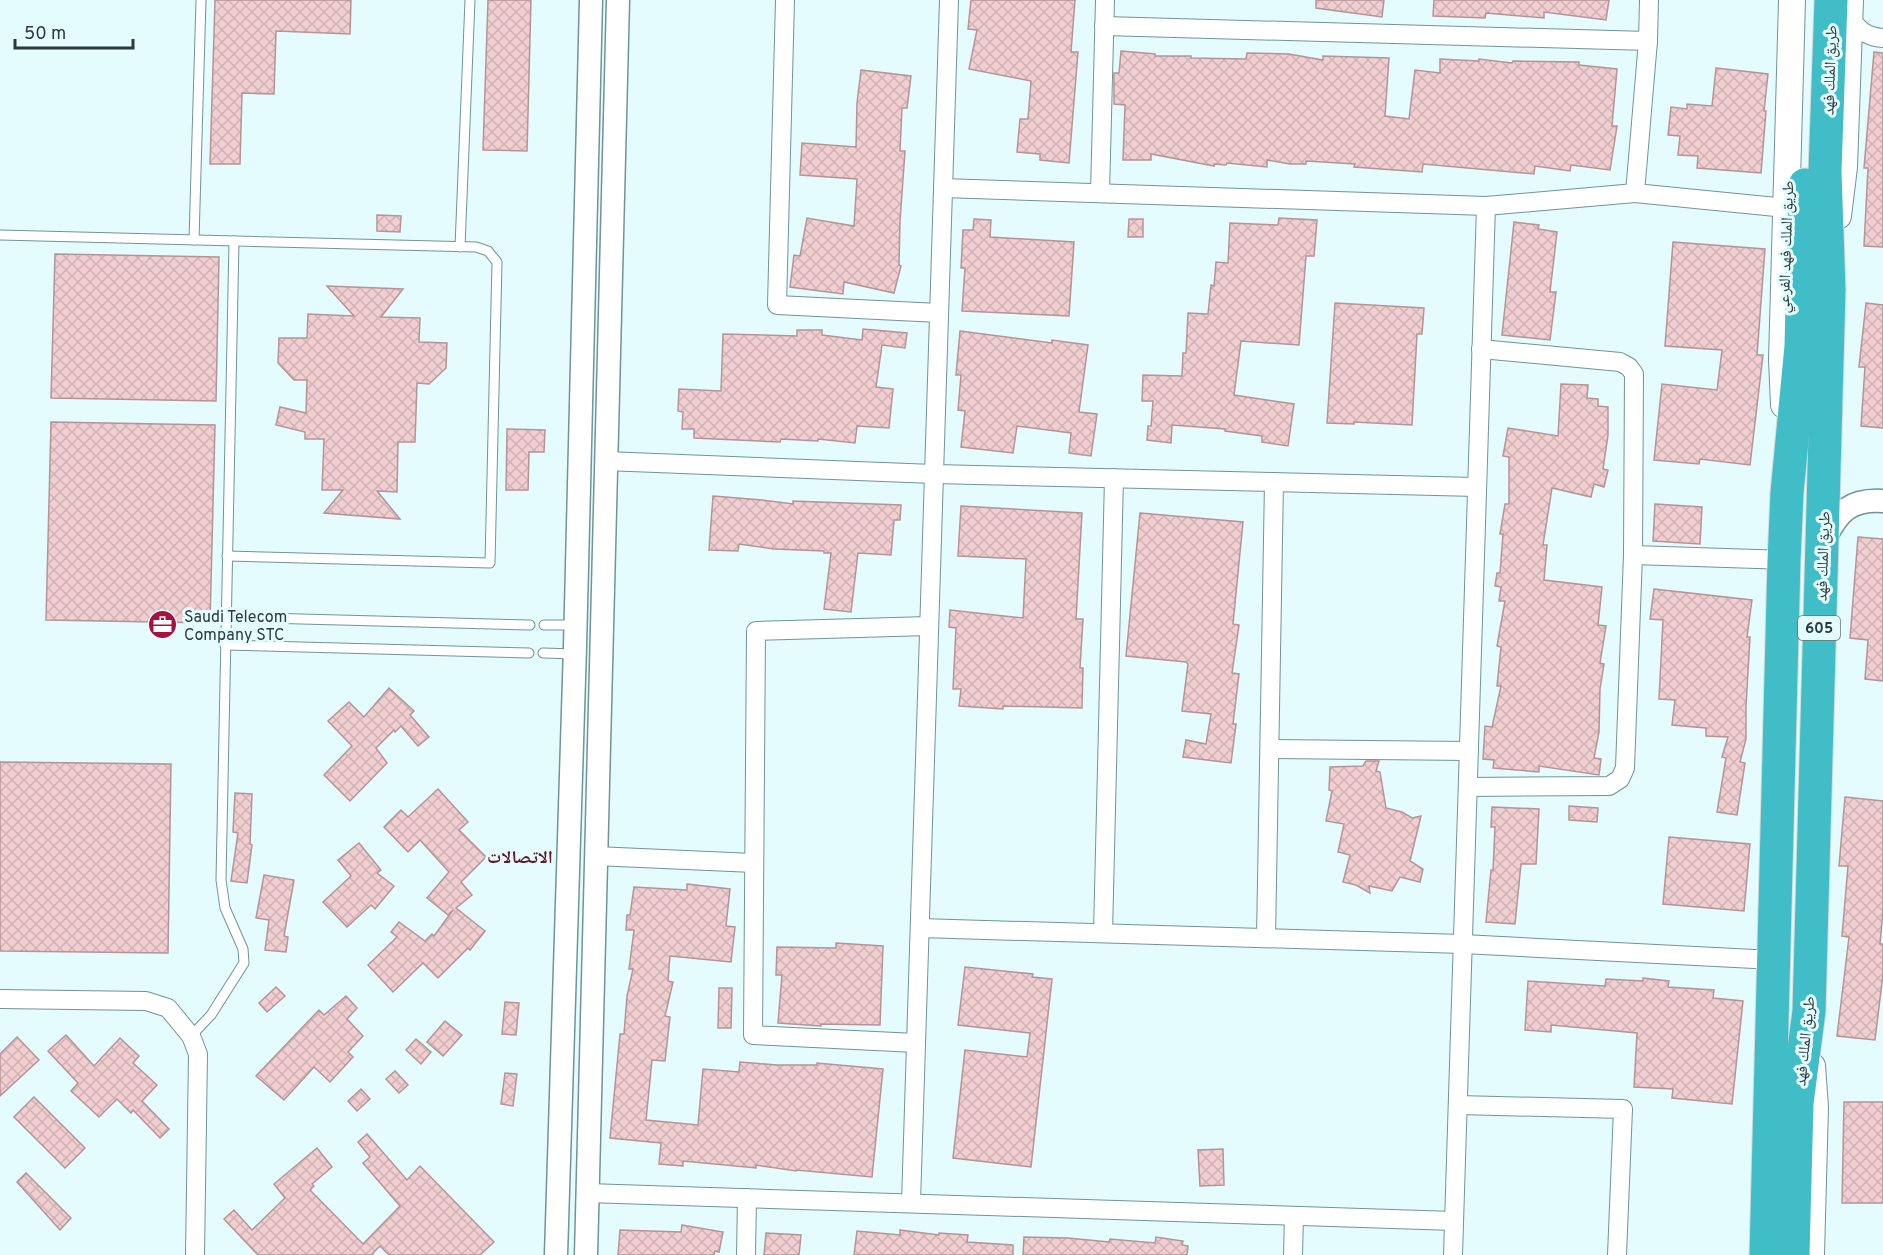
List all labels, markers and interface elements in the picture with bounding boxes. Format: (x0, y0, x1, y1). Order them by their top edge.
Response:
scale bar (15, 12, 134, 50)
text: 50 m (24, 23, 66, 46)
street label: طريق الملك فهد (1819, 25, 1843, 116)
street label: طريق الملك فهد الفرعي (1775, 180, 1800, 314)
street label: طريق الملك فهد (1812, 511, 1836, 602)
place label: Saudi Telecom Company STC (184, 608, 287, 646)
office icon: Saudi Telecom Company STC (147, 609, 179, 641)
road number: 605 (1798, 616, 1840, 640)
district label: الاتصالات (487, 847, 553, 870)
street label: طريق الملك فهد (1791, 995, 1821, 1087)

